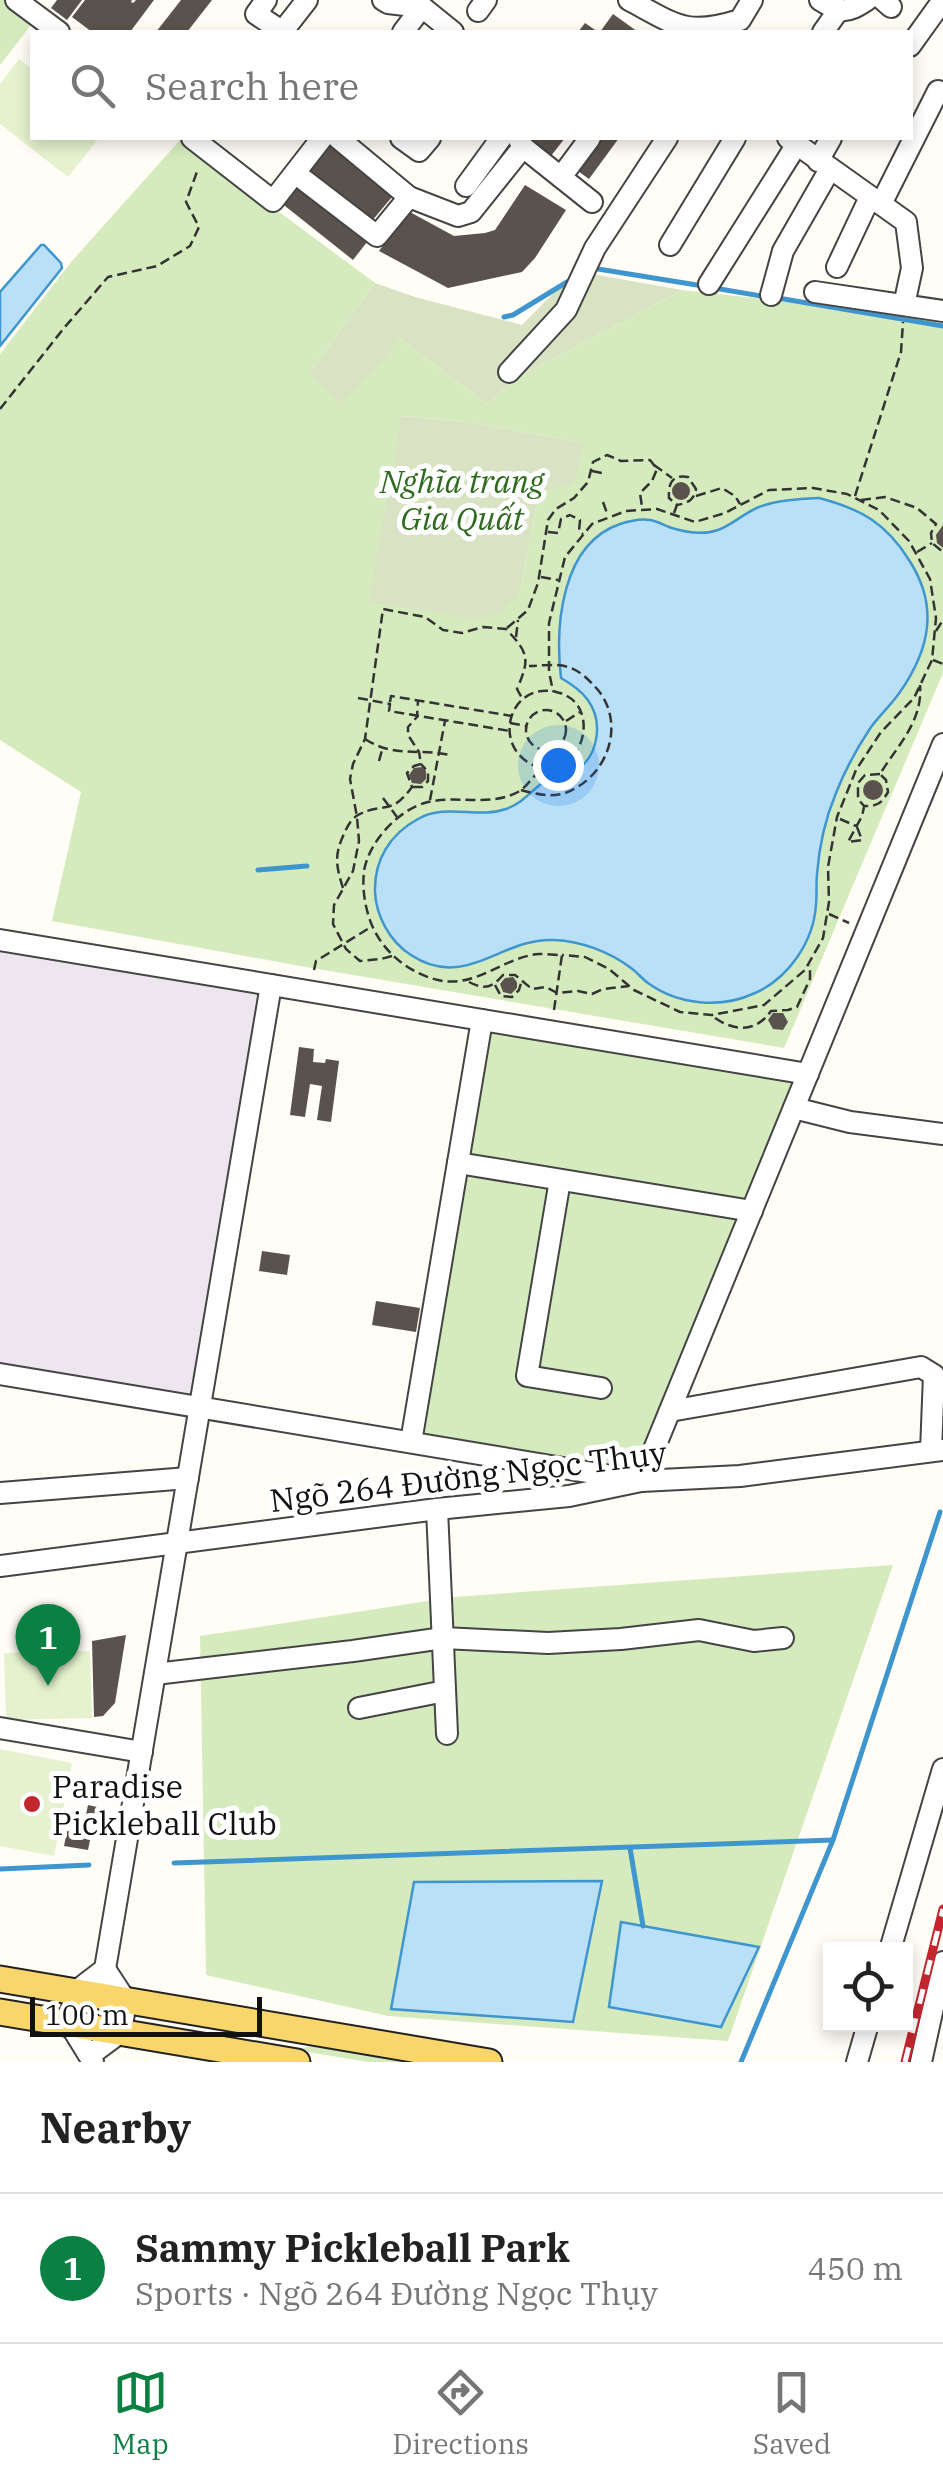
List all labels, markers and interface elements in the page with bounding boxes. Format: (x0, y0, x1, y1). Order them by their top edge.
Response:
search box (30, 30, 913, 140)
icon: search (65, 58, 120, 113)
text: Search here (145, 61, 359, 110)
park label: Nghĩa trang Gia Quất (379, 460, 545, 539)
your location (533, 740, 584, 791)
street label: Ngõ 264 Đường Ngọc Thụy (267, 1431, 670, 1521)
pin: 1 (15, 1604, 80, 1686)
place label: Paradise Pickleball Club (52, 1765, 277, 1844)
marker: Paradise Pickleball Club (21, 1793, 43, 1815)
map controls (823, 1942, 913, 2032)
button: locate (823, 1942, 913, 2032)
scale bar (30, 1992, 262, 2036)
text: 100 m (45, 1996, 129, 2033)
text: Nearby (40, 2100, 191, 2155)
text: Sammy Pickleball Park (135, 2223, 570, 2272)
text: 1 (63, 2247, 82, 2289)
text: 450 m (807, 2247, 903, 2289)
text: Sports · Ngõ 264 Đường Ngọc Thụy (135, 2272, 658, 2314)
tab: Map (112, 2365, 169, 2462)
tab: Directions (392, 2365, 529, 2462)
tab: Saved (753, 2365, 831, 2462)

